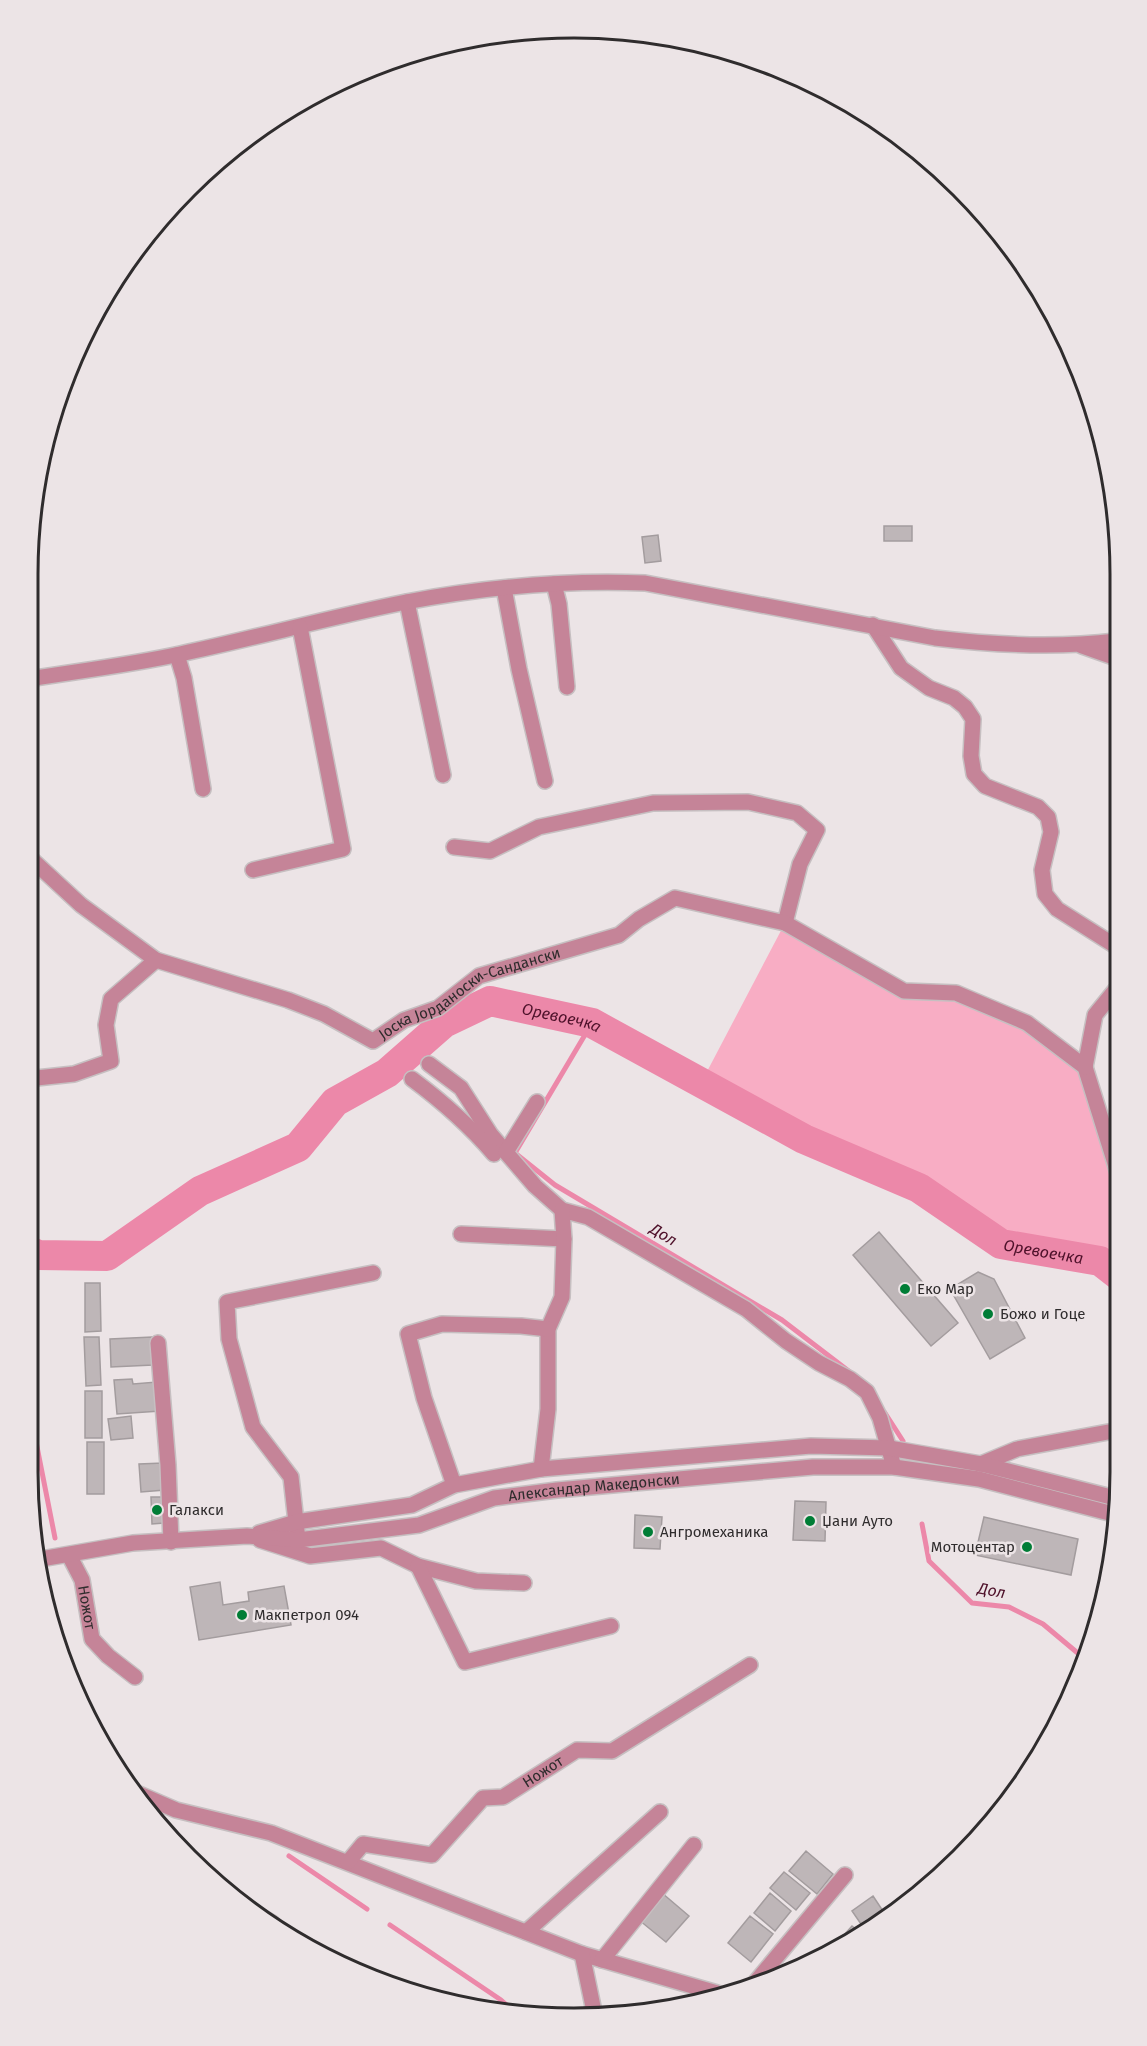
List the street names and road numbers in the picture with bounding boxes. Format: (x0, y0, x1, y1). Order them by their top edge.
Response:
street label: Јоска Јорданоски-Сандански (375, 944, 563, 1044)
street label: Александар Македонски (507, 1470, 681, 1505)
street label: Ножот (74, 1584, 99, 1631)
street label: Ножот (519, 1752, 567, 1791)

